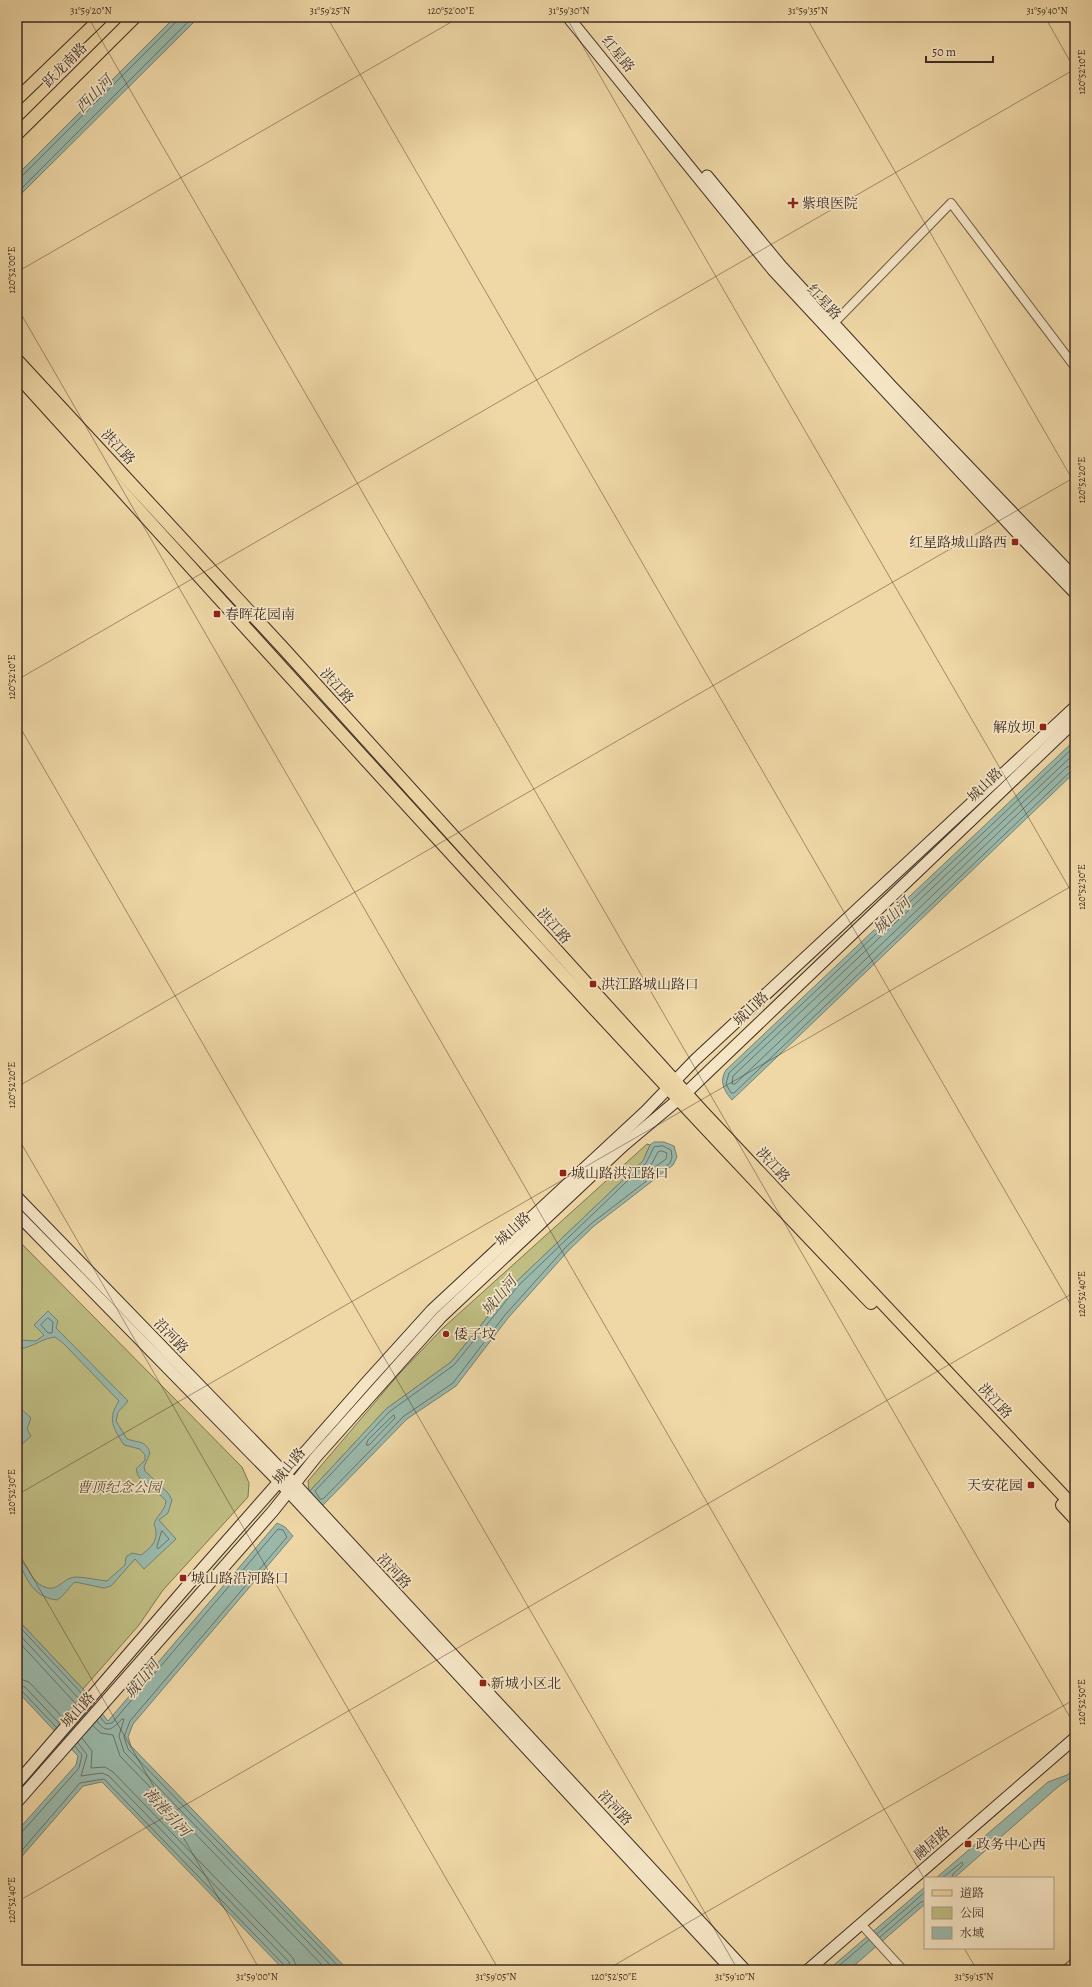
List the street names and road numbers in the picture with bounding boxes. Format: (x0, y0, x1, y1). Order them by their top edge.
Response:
street label: 红星路 (597, 32, 639, 76)
street label: 跃龙南路 (38, 38, 92, 92)
street label: 红星路 (803, 280, 845, 324)
street label: 洪江路 (97, 425, 139, 469)
street label: 洪江路 (316, 664, 358, 708)
street label: 城山路 (963, 764, 1007, 806)
street label: 洪江路 (533, 904, 575, 948)
street label: 城山路 (729, 988, 773, 1030)
street label: 洪江路 (752, 1143, 794, 1187)
street label: 城山路 (491, 1208, 535, 1250)
street label: 沿河路 (150, 1314, 192, 1358)
street label: 洪江路 (974, 1379, 1016, 1423)
street label: 城山路 (268, 1444, 310, 1488)
street label: 沿河路 (373, 1549, 415, 1593)
street label: 城山路 (57, 1688, 99, 1732)
street label: 沿河路 (594, 1786, 636, 1830)
street label: 融居路 (910, 1822, 954, 1864)

